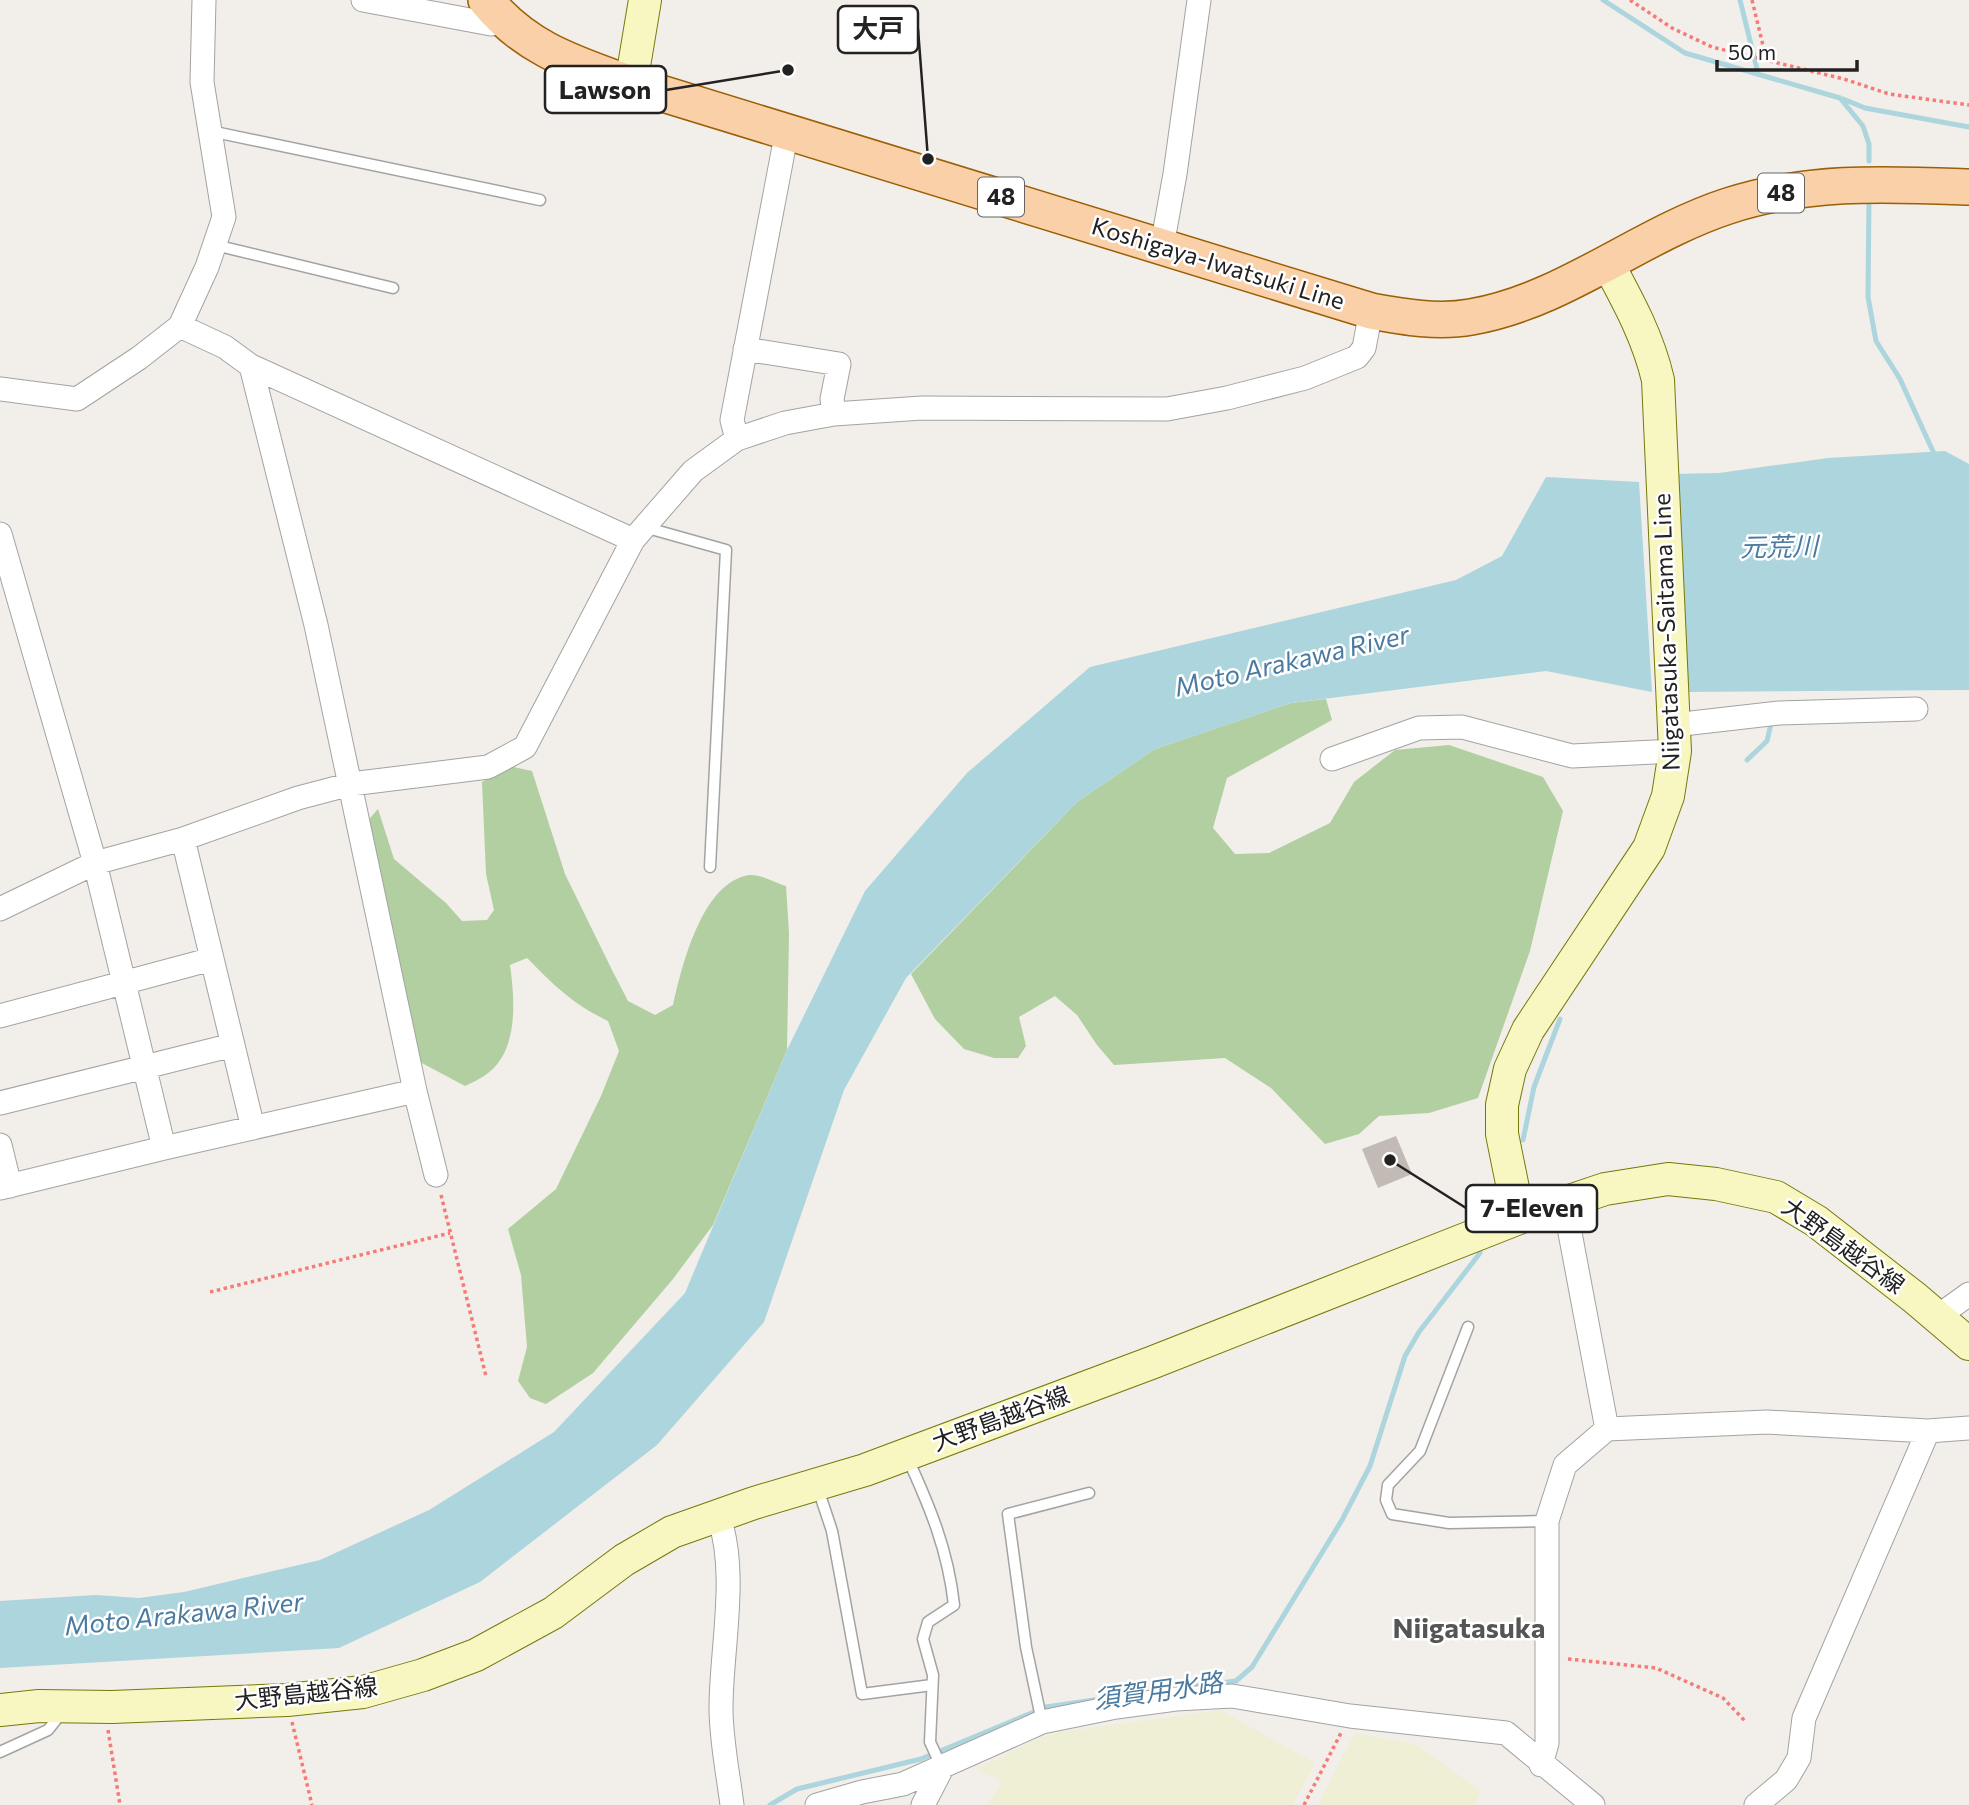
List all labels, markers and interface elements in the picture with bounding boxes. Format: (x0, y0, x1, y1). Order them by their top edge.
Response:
callout: 大戸 (838, 6, 918, 53)
text: 大戸 (852, 12, 904, 43)
scale bar (1717, 28, 1857, 72)
text: 50 m (1728, 39, 1776, 64)
callout: Lawson (545, 66, 666, 113)
text: Lawson (559, 73, 651, 104)
road number: 48 (1758, 174, 1804, 212)
road number: 48 (978, 178, 1024, 216)
street label: Koshigaya-Iwatsuki Line (1089, 210, 1348, 315)
street label: Niigatasuka-Saitama Line (1646, 493, 1685, 771)
water label: 元荒川 (1740, 529, 1821, 562)
water label: Moto Arakawa River (1171, 617, 1414, 702)
callout: 7-Eleven (1466, 1185, 1597, 1232)
text: 7-Eleven (1480, 1191, 1584, 1222)
street label: 大野島越谷線 (1777, 1191, 1911, 1299)
street label: 大野島越谷線 (928, 1379, 1073, 1456)
water label: Moto Arakawa River (63, 1584, 306, 1640)
district label: Niigatasuka (1392, 1610, 1546, 1644)
water label: 須賀用水路 (1091, 1665, 1226, 1714)
street label: 大野島越谷線 (233, 1671, 379, 1714)

